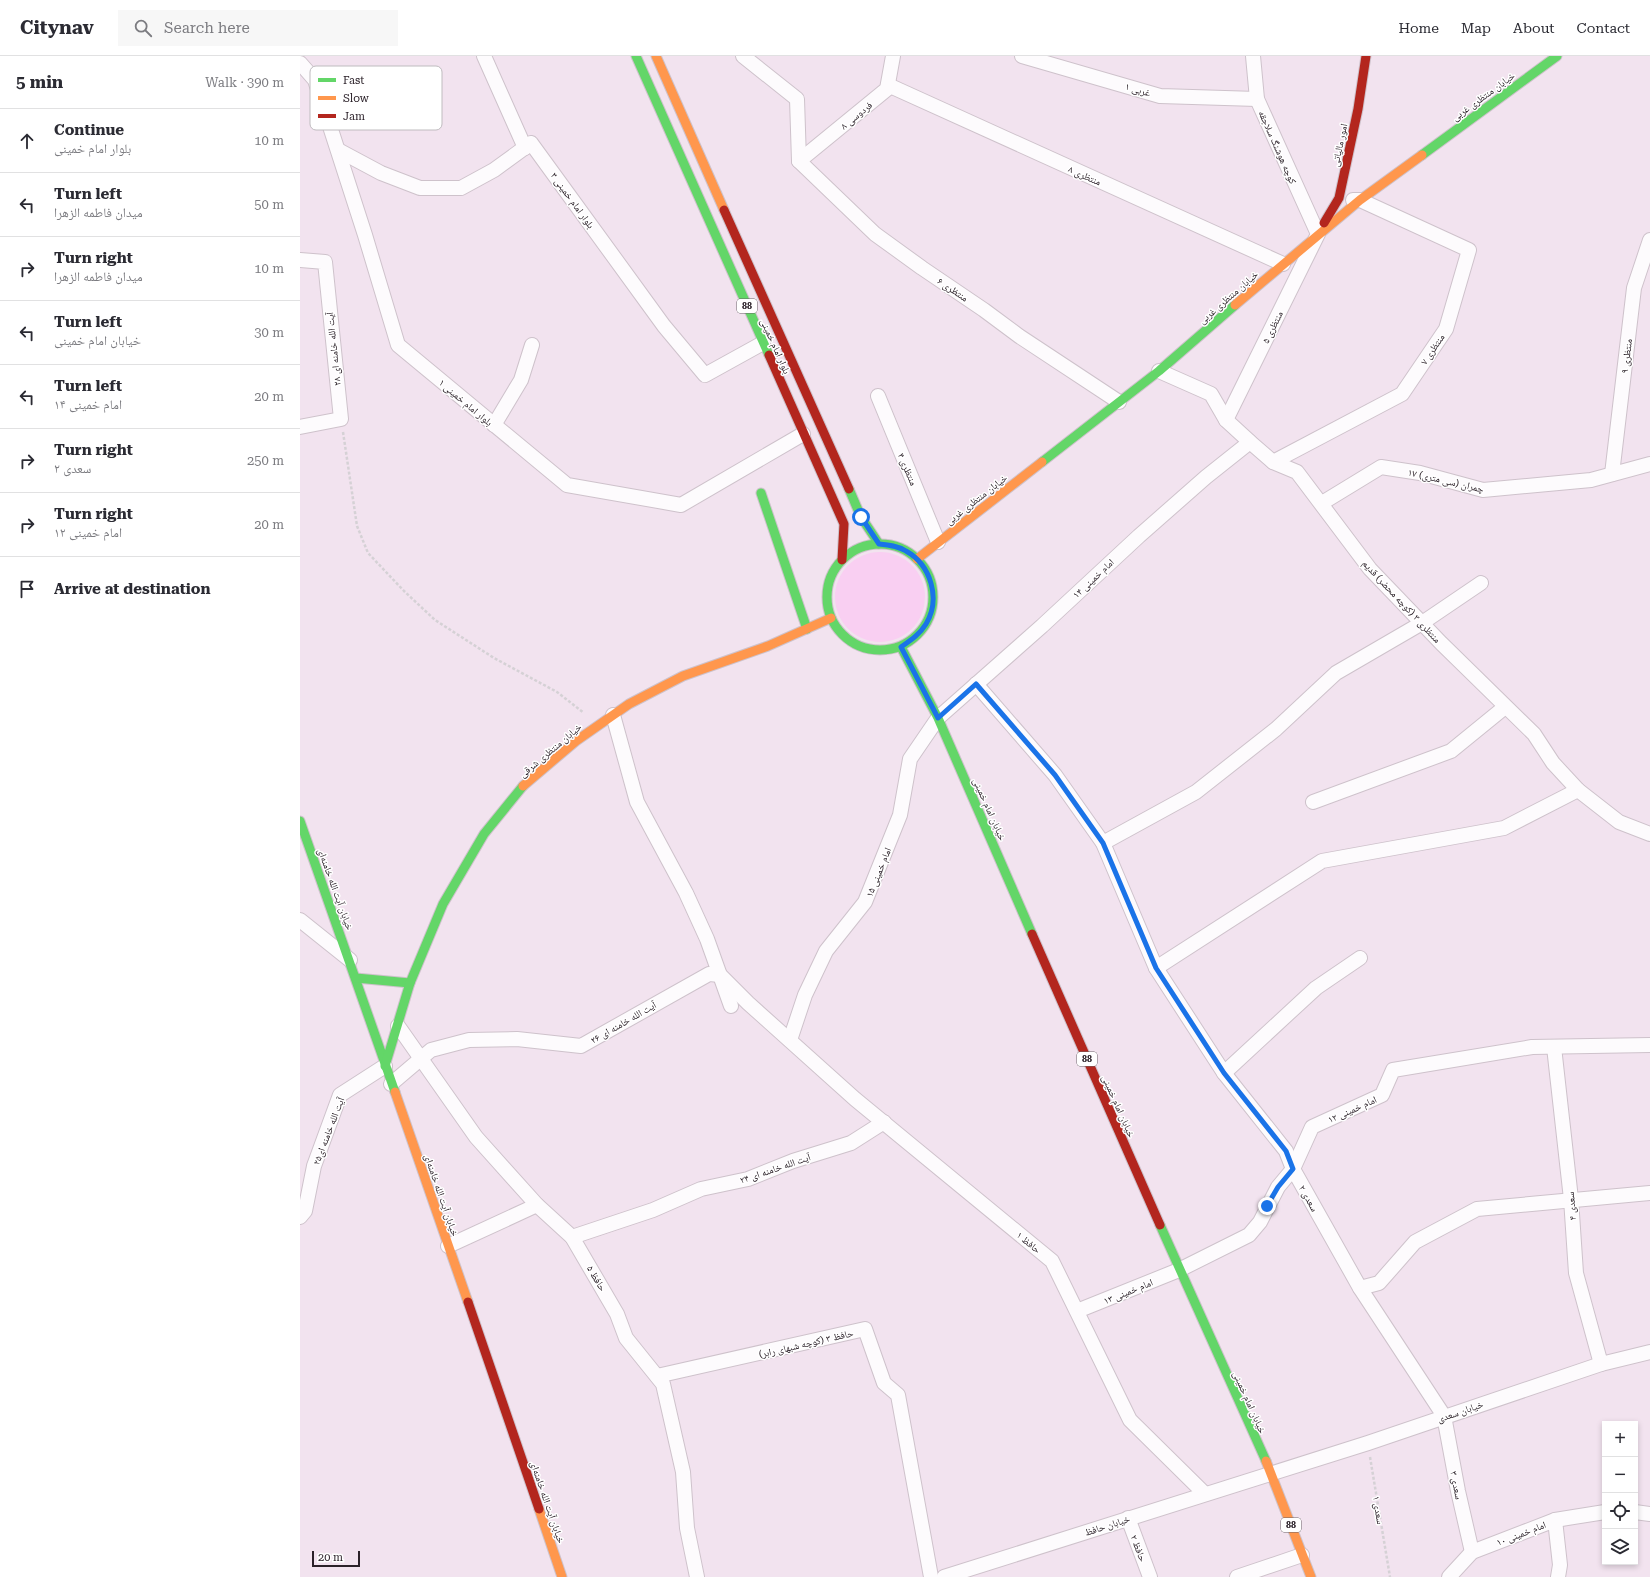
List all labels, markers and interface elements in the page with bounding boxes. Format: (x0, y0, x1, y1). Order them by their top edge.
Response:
search box (118, 10, 398, 46)
text: Citynav (20, 16, 94, 39)
icon: search (132, 17, 154, 39)
text: Search here (164, 19, 250, 37)
text: Home (1398, 20, 1439, 36)
text: Map (1461, 20, 1491, 36)
text: About (1513, 20, 1555, 36)
text: Contact (1577, 20, 1630, 36)
legend (310, 66, 442, 130)
street label: خیابان منتظری غربی (1450, 70, 1518, 124)
text: 5 min (16, 72, 63, 92)
text: Fast (343, 74, 364, 87)
text: Walk · 390 m (205, 75, 284, 90)
street label: غربی ۱ (1124, 81, 1152, 99)
text: Slow (343, 92, 370, 105)
street label: فردوسی ۸ (838, 99, 875, 132)
street label: کوچه هوشنگ سلاجقه (1256, 109, 1299, 186)
text: Jam (343, 110, 365, 123)
text: Continue (54, 121, 124, 139)
street label: امور مالیاتی (1330, 123, 1350, 168)
icon: ahead (16, 130, 38, 152)
text: 10 m (254, 133, 284, 148)
text: بلوار امام خمینی (54, 141, 131, 156)
street label: منتظری ۸ (1066, 163, 1103, 189)
street label: بلوار امام خمینی ۳ (547, 170, 597, 232)
text: Turn left (54, 185, 122, 203)
icon: left (16, 194, 38, 216)
text: 50 m (254, 197, 284, 212)
text: میدان فاطمه الزهرا (54, 205, 143, 220)
text: Turn right (54, 249, 133, 267)
icon: right (16, 258, 38, 280)
text: 10 m (254, 261, 284, 276)
street label: خیابان منتظری غربی (1196, 268, 1261, 327)
text: میدان فاطمه الزهرا (54, 269, 143, 284)
street label: منتظری ۶ (935, 275, 971, 305)
road number: 88 (737, 299, 757, 313)
street label: منتظری ۵ (1260, 309, 1286, 346)
street label: آیت الله خامنه ای ۲۸ (324, 311, 344, 386)
text: Turn left (54, 313, 122, 331)
street label: بلوار امام خمینی (757, 317, 793, 377)
icon: left (16, 322, 38, 344)
text: 30 m (254, 325, 284, 340)
street label: منتظری ۷ (1418, 331, 1448, 367)
text: خیابان امام خمینی (54, 333, 141, 348)
street label: منتظری ۹ (1619, 338, 1635, 374)
text: Turn left (54, 377, 122, 395)
street label: بلوار امام خمینی ۱ (435, 377, 495, 430)
icon: left (16, 386, 38, 408)
text: 20 m (254, 389, 284, 404)
text: امام خمینی ۱۴ (54, 397, 122, 412)
text: Turn right (54, 441, 133, 459)
icon: right (16, 450, 38, 472)
street label: منتظری ۴ (895, 451, 920, 488)
text: 250 m (247, 453, 284, 468)
text: سعدی ۲ (54, 461, 91, 476)
street label: چمران (سی متری) ۱۷ (1407, 466, 1486, 496)
street label: خیابان منتظری غربی (943, 472, 1010, 528)
text: Turn right (54, 505, 133, 523)
route start (852, 508, 870, 526)
icon: right (16, 514, 38, 536)
text: 20 m (254, 517, 284, 532)
text: امام خمینی ۱۲ (54, 525, 122, 540)
street label: امام خمینی ۱۴ (1070, 557, 1118, 602)
street label: منتظری ۳ (کوچه محضر) قدیم (1359, 558, 1443, 647)
icon: arrive (16, 578, 38, 600)
text: Arrive at destination (54, 580, 210, 598)
street label: خیابان منتظری شرقی (517, 721, 585, 780)
street label: خیابان امام خمینی (969, 776, 1008, 843)
street label: امام خمینی ۱۵ (864, 846, 895, 899)
street label: خیابان آیت الله خامنه‌ای (315, 847, 356, 932)
street label: آیت الله خامنه ای ۲۶ (588, 999, 659, 1047)
road number: 88 (1077, 1052, 1097, 1066)
street label: خیابان امام خمینی (1098, 1073, 1137, 1140)
street label: امام خمینی ۱۲ (1326, 1094, 1379, 1127)
street label: آیت الله خامنه ای۲۵ (311, 1095, 348, 1167)
street label: آیت الله خامنه ای ۲۴ (738, 1151, 813, 1187)
street label: خیابان آیت الله خامنه‌ای (421, 1153, 461, 1239)
street label: سعدی ۲ (1296, 1183, 1321, 1214)
street label: سعدی ۴ (1565, 1191, 1579, 1221)
route end (1258, 1197, 1276, 1215)
street label: حافظ ۱ (1014, 1229, 1043, 1256)
street label: حافظ ۵ (585, 1263, 609, 1294)
street label: امام خمینی ۱۳ (1102, 1277, 1155, 1308)
street label: حافظ ۳ (کوچه شبهای رابر) (758, 1327, 855, 1361)
street label: خیابان امام خمینی (1229, 1369, 1268, 1436)
street label: خیابان سعدی (1436, 1398, 1485, 1425)
map controls (1602, 1421, 1638, 1565)
button: + (1602, 1421, 1638, 1457)
button: − (1602, 1457, 1638, 1493)
street label: خیابان آیت الله خامنه‌ای (527, 1460, 567, 1546)
street label: سعدی ۳ (1447, 1470, 1465, 1501)
button: locate (1602, 1493, 1638, 1529)
street label: سعدی ۱ (1370, 1495, 1386, 1526)
street label: خیابان حافظ (1083, 1513, 1132, 1539)
road number: 88 (1281, 1518, 1301, 1532)
street label: امام خمینی ۱۰ (1495, 1519, 1548, 1550)
button: layers (1602, 1529, 1638, 1565)
street label: حافظ ۲ (1128, 1533, 1149, 1564)
scale bar (312, 1549, 360, 1568)
text: 20 m (318, 1551, 343, 1564)

